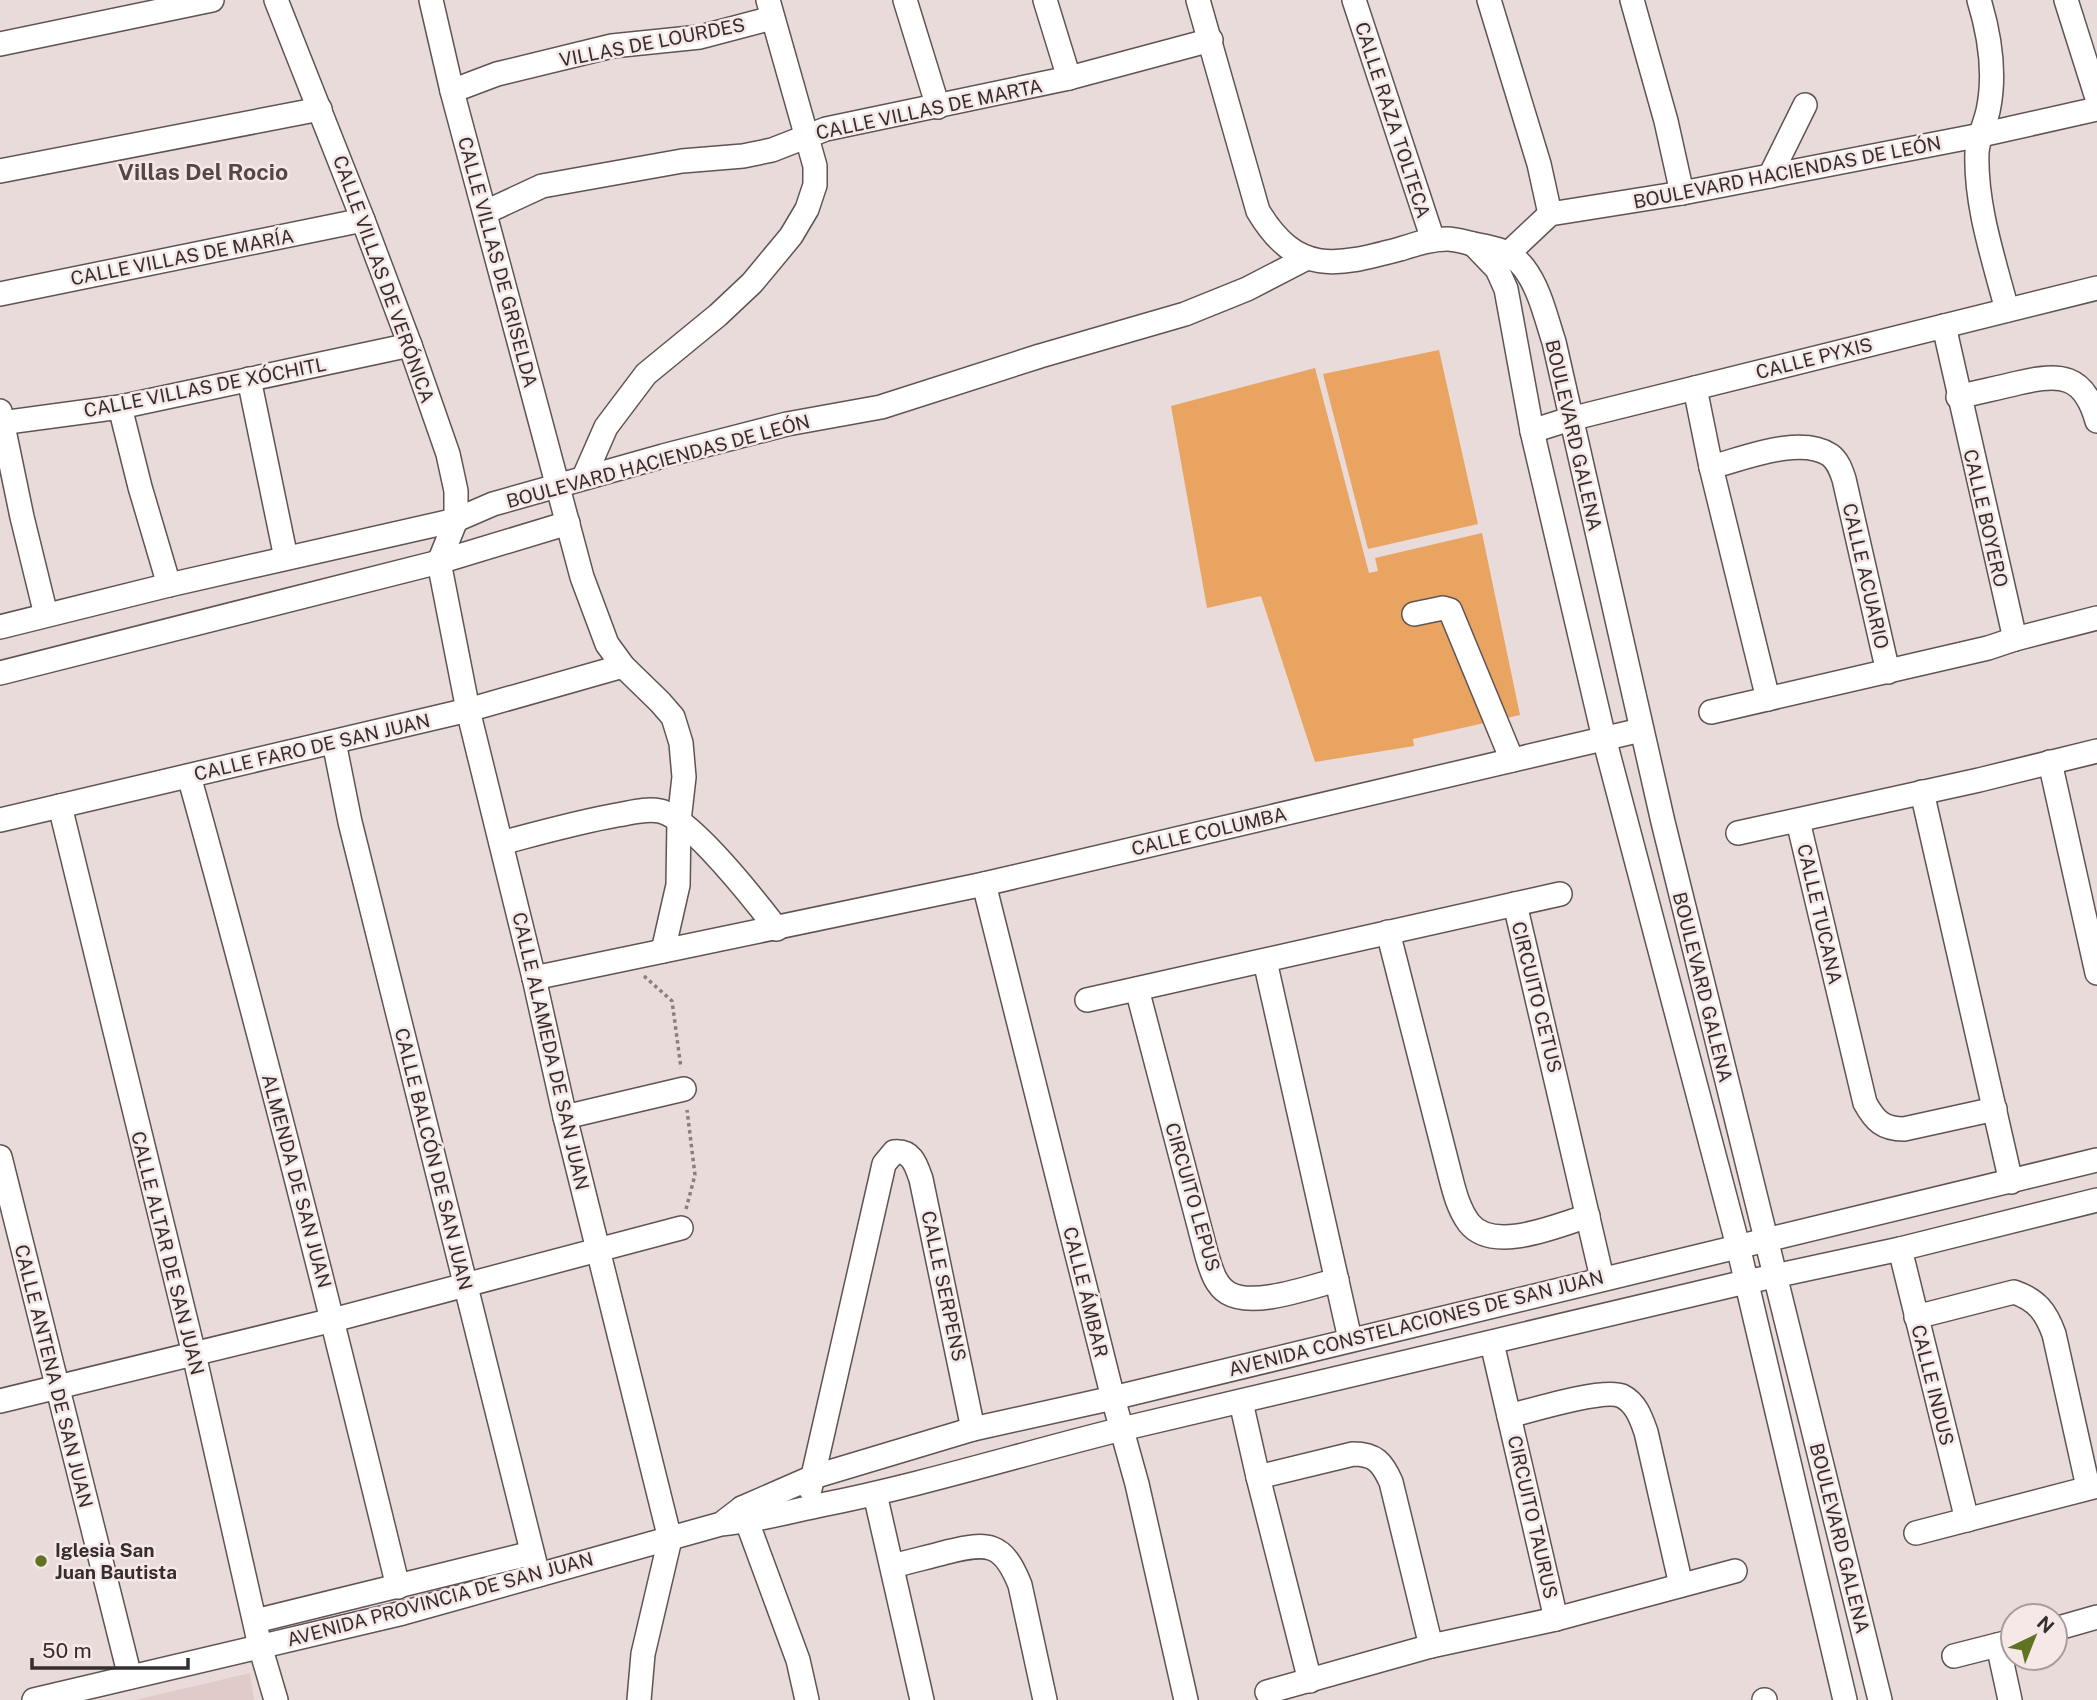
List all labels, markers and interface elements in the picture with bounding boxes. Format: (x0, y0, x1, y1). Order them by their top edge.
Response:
street label: VILLAS DE LOURDES (557, 13, 747, 71)
street label: CALLE RAZA TOLTECA (1351, 19, 1435, 221)
street label: CALLE VILLAS DE MARTA (814, 74, 1044, 144)
street label: BOULEVARD HACIENDAS DE LEÓN (1631, 131, 1943, 213)
street label: CALLE VILLAS DE GRISELDA (454, 134, 542, 390)
street label: CALLE VILLAS DE VERÓNICA (329, 152, 439, 406)
district label: Villas Del Rocio (118, 158, 288, 185)
street label: CALLE VILLAS DE MARÍA (69, 225, 295, 289)
street label: CALLE PYXIS (1753, 333, 1875, 383)
street label: BOULEVARD GALENA (1541, 337, 1607, 533)
street label: CALLE VILLAS DE XÓCHITL (82, 353, 328, 421)
street label: BOULEVARD HACIENDAS DE LEÓN (504, 410, 812, 512)
street label: CALLE BOYERO (1959, 447, 2013, 589)
street label: CALLE ACUARIO (1839, 501, 1893, 651)
street label: CALLE FARO DE SAN JUAN (192, 709, 432, 785)
street label: CALLE COLUMBA (1129, 802, 1289, 860)
street label: CALLE TUCANA (1793, 842, 1847, 986)
street label: BOULEVARD GALENA (1669, 890, 1737, 1084)
street label: CALLE ALAMEDA DE SAN JUAN (508, 910, 594, 1192)
street label: CIRCUITO CETUS (1508, 919, 1566, 1075)
street label: CALLE BALCÓN DE SAN JUAN (391, 1026, 477, 1292)
street label: ALMENDA DE SAN JUAN (258, 1072, 336, 1290)
street label: CIRCUITO LEPUS (1161, 1120, 1225, 1274)
street label: CALLE ALTAR DE SAN JUAN (127, 1129, 209, 1377)
street label: CALLE SERPENS (917, 1209, 971, 1363)
street label: CALLE ÁMBAR (1059, 1224, 1113, 1360)
street label: CALLE ANTENA DE SAN JUAN (11, 1242, 97, 1510)
street label: AVENIDA CONSTELACIONES DE SAN JUAN (1226, 1266, 1606, 1380)
street label: CALLE INDUS (1907, 1322, 1959, 1448)
street label: CIRCUITO TAURUS (1504, 1433, 1562, 1601)
street label: BOULEVARD GALENA (1806, 1441, 1874, 1635)
place label: Iglesia San Juan Bautista (55, 1539, 177, 1583)
street label: AVENIDA PROVINCIA DE SAN JUAN (284, 1547, 596, 1651)
marker: Iglesia San Juan Bautista (33, 1553, 49, 1569)
north arrow (1999, 1602, 2069, 1672)
text: N (2033, 1611, 2059, 1638)
scale bar (32, 1626, 187, 1670)
text: 50 m (42, 1638, 92, 1663)

